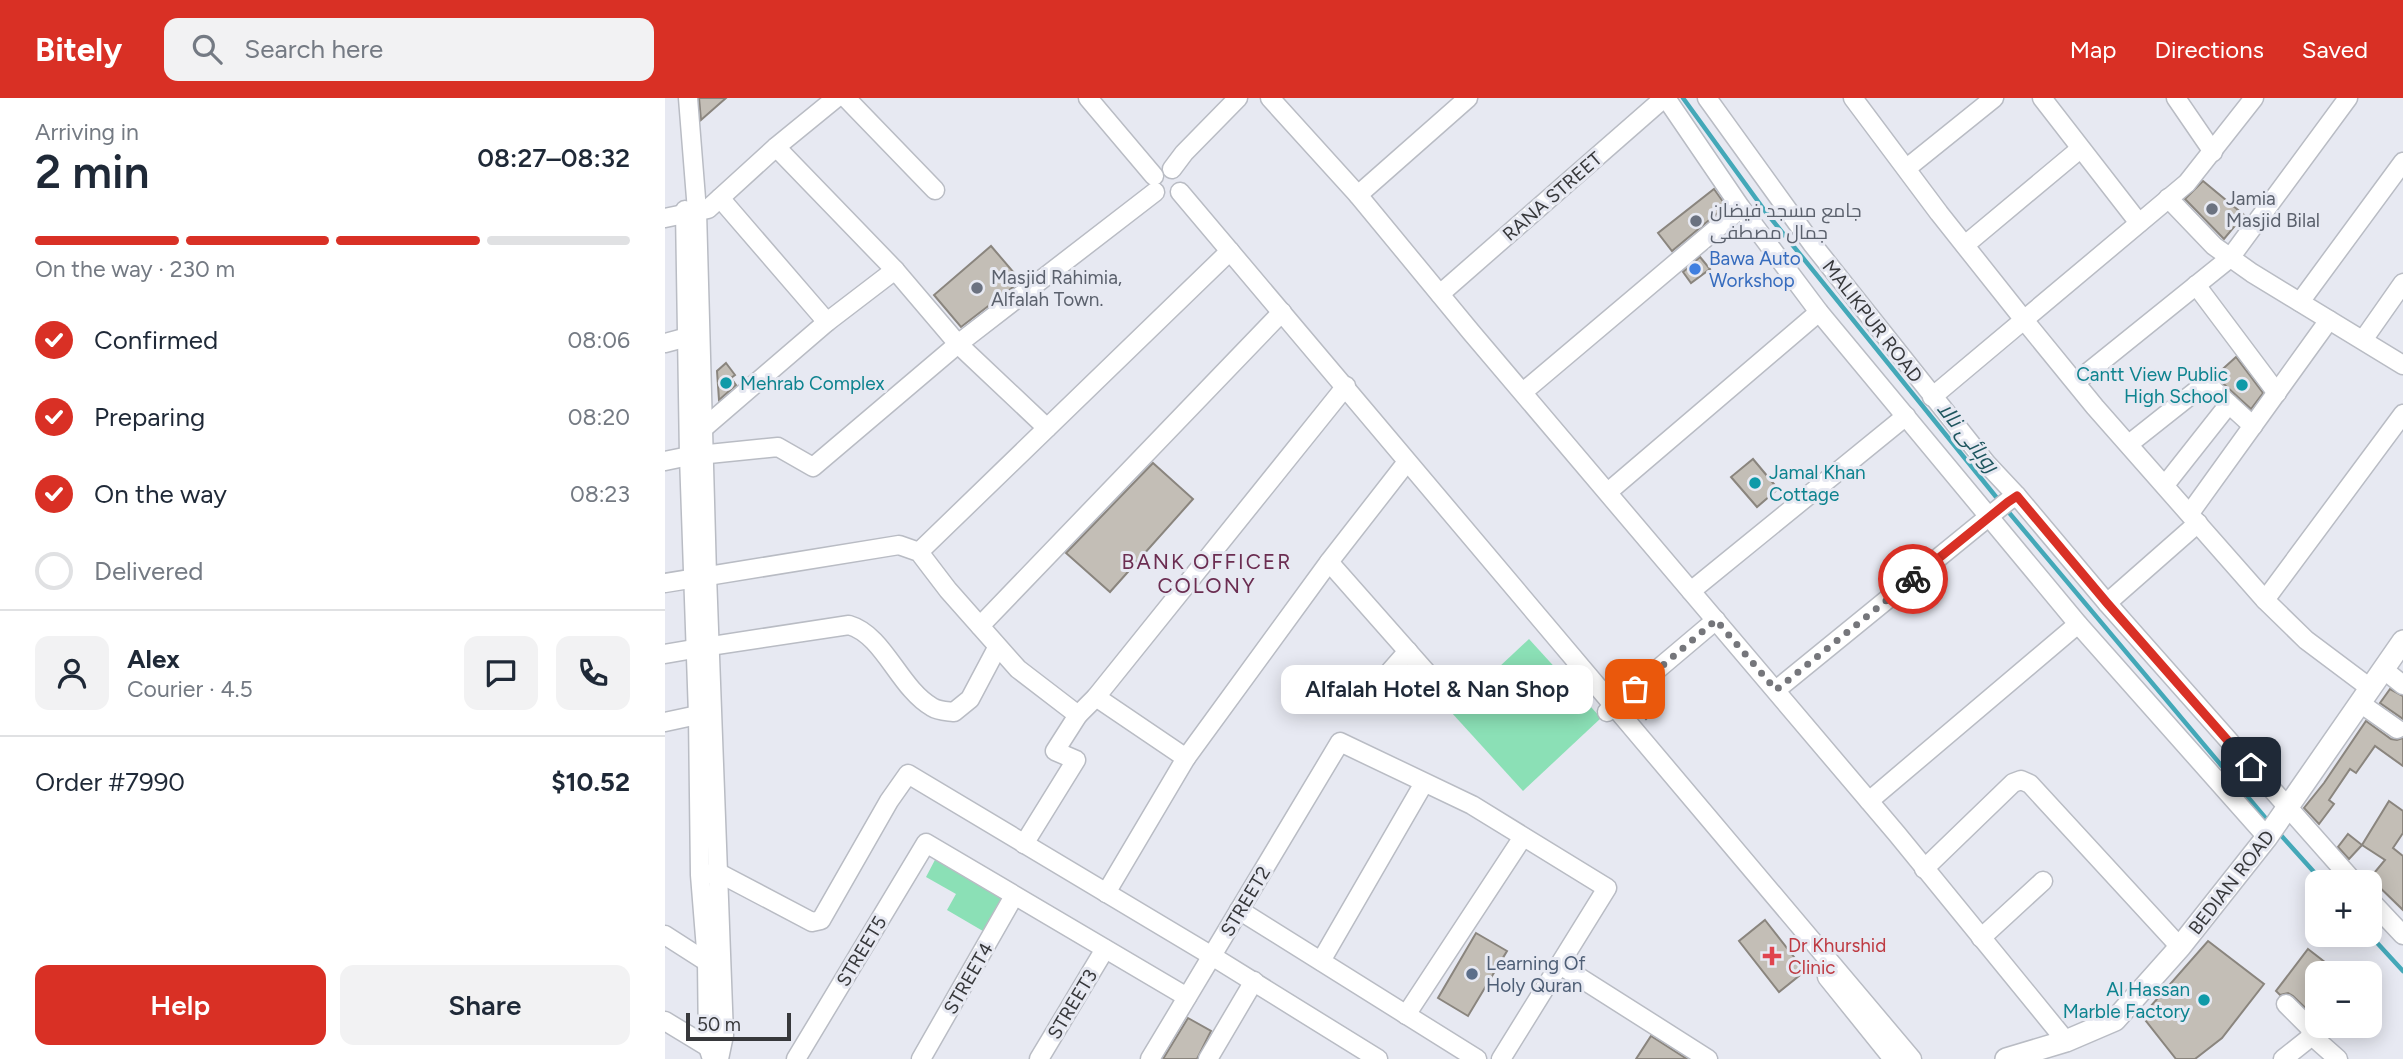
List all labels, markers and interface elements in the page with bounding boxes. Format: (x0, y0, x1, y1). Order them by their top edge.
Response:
search box (164, 18, 654, 81)
text: Bitely (35, 30, 122, 69)
icon: search (188, 30, 226, 68)
text: Search here (244, 33, 383, 65)
text: Map (2070, 35, 2116, 64)
text: Directions (2154, 35, 2264, 64)
text: Saved (2302, 35, 2368, 64)
text: Arriving in (35, 118, 139, 146)
text: 08:27–08:32 (477, 142, 630, 174)
text: 2 min (35, 144, 150, 200)
street label: RANA STREET (1498, 147, 1607, 246)
place label: Jamia Masjid Bilal (2226, 187, 2320, 232)
place label: جامع مسجد فیضان جمال مصطفی (1710, 199, 1861, 244)
marker: Jamia Masjid Bilal (2204, 201, 2220, 217)
marker: جامع مسجد فیضان جمال مصطفی (1688, 213, 1704, 229)
place label: Bawa Auto Workshop (1709, 247, 1801, 292)
text: On the way · 230 m (35, 255, 235, 283)
street label: MALIKPUR ROAD (1818, 255, 1928, 387)
marker: Bawa Auto Workshop (1687, 261, 1703, 277)
place label: Masjid Rahimia, Alfalah Town. (991, 266, 1122, 311)
marker: Masjid Rahimia, Alfalah Town. (969, 280, 985, 296)
icon: check (35, 321, 73, 359)
text: Confirmed (94, 324, 218, 356)
text: 08:06 (568, 326, 630, 354)
place label: Cantt View Public High School (2076, 363, 2228, 408)
place label: Mehrab Complex (740, 372, 885, 395)
marker: Mehrab Complex (718, 375, 734, 391)
marker: Cantt View Public High School (2234, 377, 2250, 393)
water label: روہائی نالا (1931, 396, 2005, 479)
icon: check (35, 398, 73, 436)
text: Preparing (94, 401, 205, 433)
text: 08:20 (568, 403, 630, 431)
place label: Jamal Khan Cottage (1769, 461, 1866, 506)
icon: check (35, 475, 73, 513)
marker: Jamal Khan Cottage (1747, 475, 1763, 491)
text: On the way (94, 478, 227, 510)
text: 08:23 (570, 480, 630, 508)
courier (1878, 544, 1948, 614)
district label: BANK OFFICER COLONY (1122, 549, 1292, 598)
text: Delivered (94, 555, 203, 587)
icon: bike (1894, 560, 1932, 598)
button: person (35, 636, 109, 710)
button: chat (464, 636, 538, 710)
button: phone (556, 636, 630, 710)
text: Alex (127, 643, 180, 675)
pin (1605, 659, 1665, 719)
callout: Alfalah Hotel & Nan Shop (1282, 664, 1593, 714)
icon: bag (1616, 670, 1654, 708)
text: Courier · 4.5 (127, 675, 253, 703)
text: Alfalah Hotel & Nan Shop (1305, 675, 1569, 703)
pin (2221, 737, 2281, 797)
icon: home (2232, 748, 2270, 786)
text: Order #7990 (35, 766, 185, 798)
text: $10.52 (551, 766, 630, 798)
street label: BEDIAN ROAD (2184, 826, 2279, 939)
street label: STREET2 (1216, 862, 1275, 940)
map controls (2305, 870, 2382, 1038)
button: + (2305, 870, 2382, 947)
street label: STREET5 (831, 912, 891, 991)
place label: Dr Khurshid Clinic (1788, 934, 1886, 979)
street label: STREET4 (939, 938, 998, 1018)
marker: Dr Khurshid Clinic (1762, 946, 1782, 966)
place label: Learning Of Holy Quran (1486, 952, 1586, 997)
button: − (2305, 961, 2382, 1038)
button: Help (35, 965, 326, 1045)
button: Share (340, 965, 630, 1045)
street label: STREET3 (1043, 965, 1102, 1043)
marker: Learning Of Holy Quran (1464, 966, 1480, 982)
place label: Al Hassan Marble Factory (2063, 978, 2190, 1023)
marker: Al Hassan Marble Factory (2196, 992, 2212, 1008)
scale bar (686, 1010, 791, 1042)
text: 50 m (697, 1013, 741, 1036)

